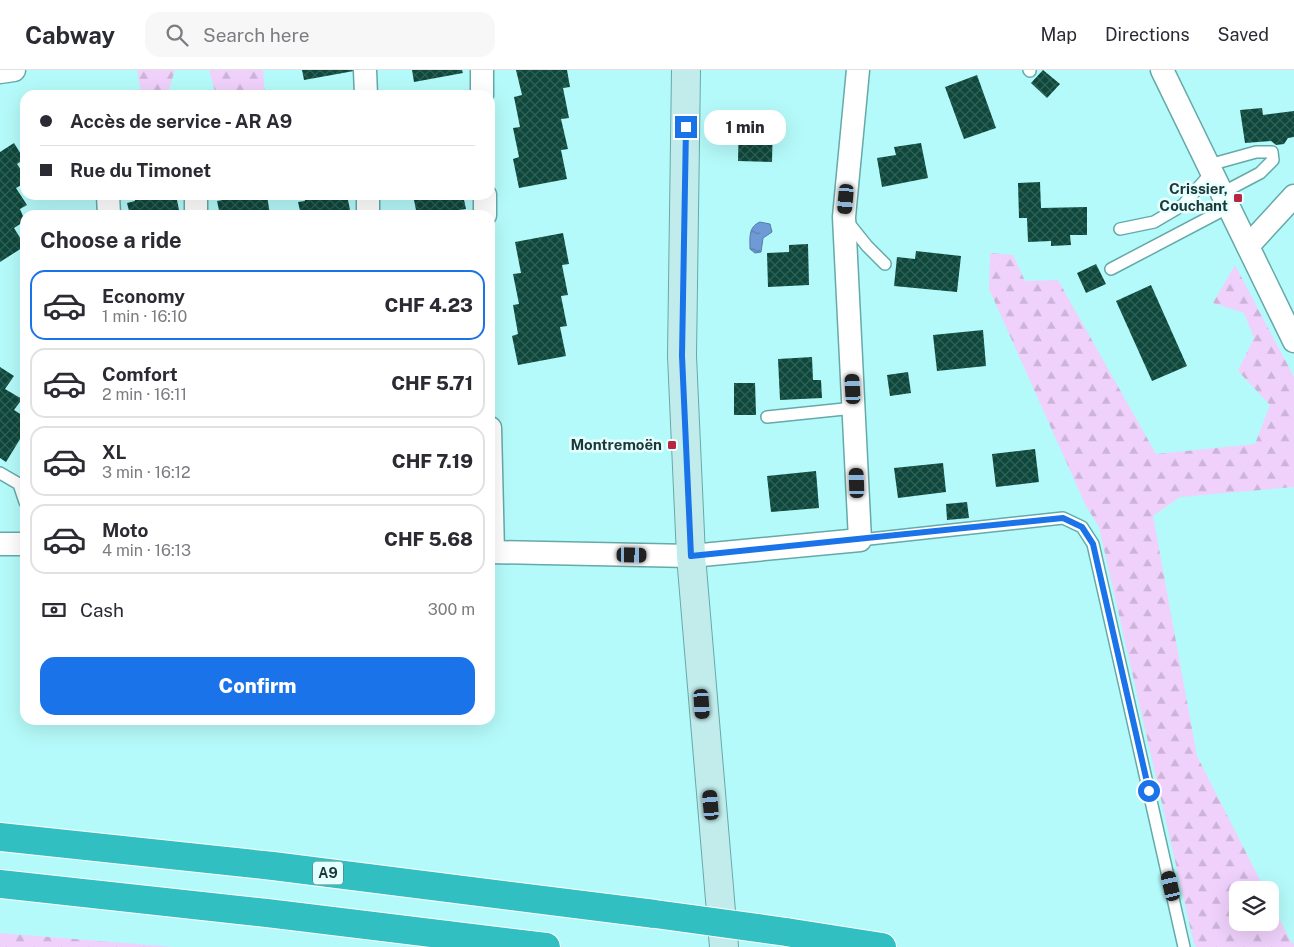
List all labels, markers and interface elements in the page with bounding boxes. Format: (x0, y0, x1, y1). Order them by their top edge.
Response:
search box (145, 12, 495, 57)
text: Cabway (25, 21, 115, 49)
icon: search (163, 21, 191, 49)
text: Search here (203, 24, 310, 46)
text: Map (1040, 24, 1077, 45)
text: Directions (1105, 24, 1190, 45)
text: Saved (1218, 24, 1269, 45)
text: Accès de service - AR A9 (70, 110, 292, 132)
callout: 1 min (704, 110, 786, 144)
route end (675, 116, 697, 138)
text: 1 min (725, 118, 765, 137)
text: Rue du Timonet (70, 159, 211, 181)
place label: Crissier, Couchant (1159, 180, 1228, 214)
car (837, 183, 854, 215)
marker: Crissier, Couchant (1232, 192, 1244, 204)
text: Choose a ride (40, 227, 182, 253)
icon: car (42, 283, 87, 328)
text: Economy (102, 285, 185, 307)
text: CHF 4.23 (385, 294, 473, 316)
text: 1 min · 16:10 (102, 307, 187, 326)
icon: car (42, 361, 87, 406)
text: Comfort (102, 363, 178, 385)
text: CHF 5.71 (391, 372, 473, 394)
car (844, 374, 861, 404)
text: 2 min · 16:11 (102, 385, 187, 404)
place label: Montremoën (571, 436, 662, 453)
icon: car (42, 439, 87, 484)
marker: Montremoën (666, 439, 678, 451)
text: XL (102, 441, 127, 463)
text: CHF 7.19 (392, 450, 473, 472)
text: 3 min · 16:12 (102, 463, 191, 482)
car (848, 468, 865, 498)
icon: car (42, 517, 87, 562)
text: Moto (102, 519, 148, 541)
text: CHF 5.68 (384, 528, 473, 550)
text: 4 min · 16:13 (102, 541, 191, 560)
car (616, 547, 647, 563)
icon: cash (40, 596, 68, 624)
text: Cash (80, 599, 124, 621)
text: 300 m (428, 600, 475, 619)
button: Confirm (40, 657, 475, 715)
car (693, 689, 710, 719)
route start (1138, 780, 1160, 802)
car (702, 789, 719, 821)
road number: A9 (313, 861, 343, 884)
car (1160, 870, 1181, 902)
map controls (1229, 881, 1279, 931)
button: layers (1229, 881, 1279, 931)

